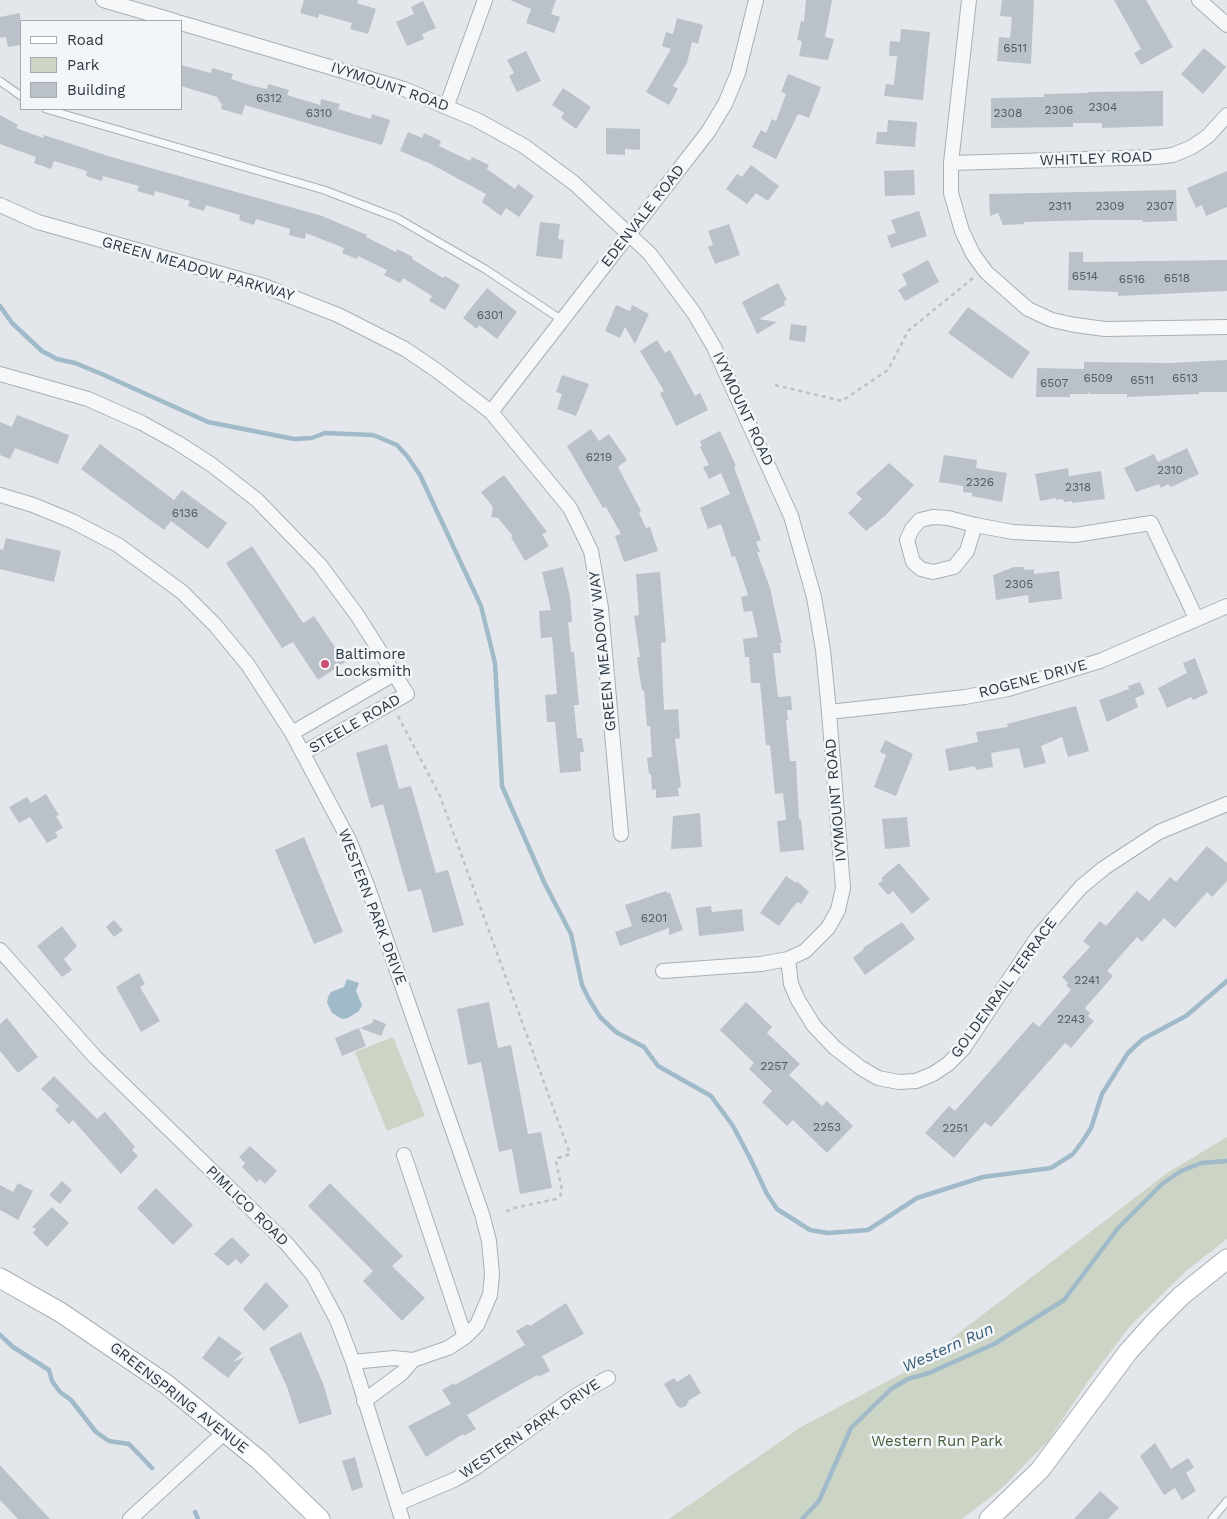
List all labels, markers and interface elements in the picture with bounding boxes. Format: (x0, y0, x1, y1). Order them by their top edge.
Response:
legend (20, 20, 182, 110)
text: Road (67, 31, 104, 49)
house number: 6511 (1003, 41, 1027, 55)
text: Park (67, 56, 99, 74)
street label: IVYMOUNT ROAD (329, 58, 451, 116)
text: Building (67, 81, 125, 99)
house number: 6312 (256, 91, 282, 105)
house number: 2304 (1089, 100, 1117, 114)
house number: 2306 (1045, 103, 1073, 117)
house number: 6310 (306, 106, 332, 120)
house number: 2308 (994, 106, 1022, 120)
street label: WHITLEY ROAD (1039, 148, 1153, 170)
street label: EDENVALE ROAD (597, 161, 689, 271)
house number: 2311 (1048, 199, 1072, 213)
house number: 2309 (1096, 199, 1124, 213)
house number: 2307 (1146, 199, 1174, 213)
street label: GREEN MEADOW PARKWAY (100, 233, 296, 305)
house number: 6514 (1072, 269, 1098, 283)
house number: 6518 (1164, 271, 1190, 285)
house number: 6516 (1119, 272, 1145, 286)
house number: 6301 (477, 308, 503, 322)
street label: IVYMOUNT ROAD (709, 349, 777, 469)
house number: 6509 (1083, 371, 1113, 385)
house number: 6513 (1172, 371, 1198, 385)
house number: 6511 (1130, 373, 1154, 387)
house number: 6507 (1040, 376, 1068, 390)
house number: 6219 (586, 450, 612, 464)
house number: 2310 (1157, 463, 1183, 477)
house number: 2326 (966, 475, 994, 489)
house number: 2318 (1065, 480, 1091, 494)
house number: 6136 (172, 506, 198, 520)
street label: GREEN MEADOW WAY (586, 570, 620, 732)
house number: 2305 (1005, 577, 1033, 591)
place label: Baltimore Locksmith (335, 646, 411, 681)
street label: ROGENE DRIVE (977, 656, 1089, 702)
marker: Baltimore Locksmith (319, 658, 331, 670)
street label: STEELE ROAD (306, 691, 404, 757)
street label: IVYMOUNT ROAD (822, 738, 850, 862)
street label: WESTERN PARK DRIVE (334, 826, 410, 988)
house number: 6201 (641, 911, 667, 925)
street label: GOLDENRAIL TERRACE (947, 914, 1061, 1062)
house number: 2241 (1074, 973, 1100, 987)
house number: 2243 (1057, 1012, 1085, 1026)
house number: 2257 (760, 1059, 788, 1073)
house number: 2253 (813, 1120, 841, 1134)
house number: 2251 (942, 1121, 968, 1135)
street label: PIMLICO ROAD (202, 1162, 292, 1250)
water label: Western Run (899, 1319, 997, 1377)
street label: GREENSPRING AVENUE (106, 1338, 252, 1458)
street label: WESTERN PARK DRIVE (456, 1375, 604, 1483)
park label: Western Run Park (871, 1433, 1003, 1451)

